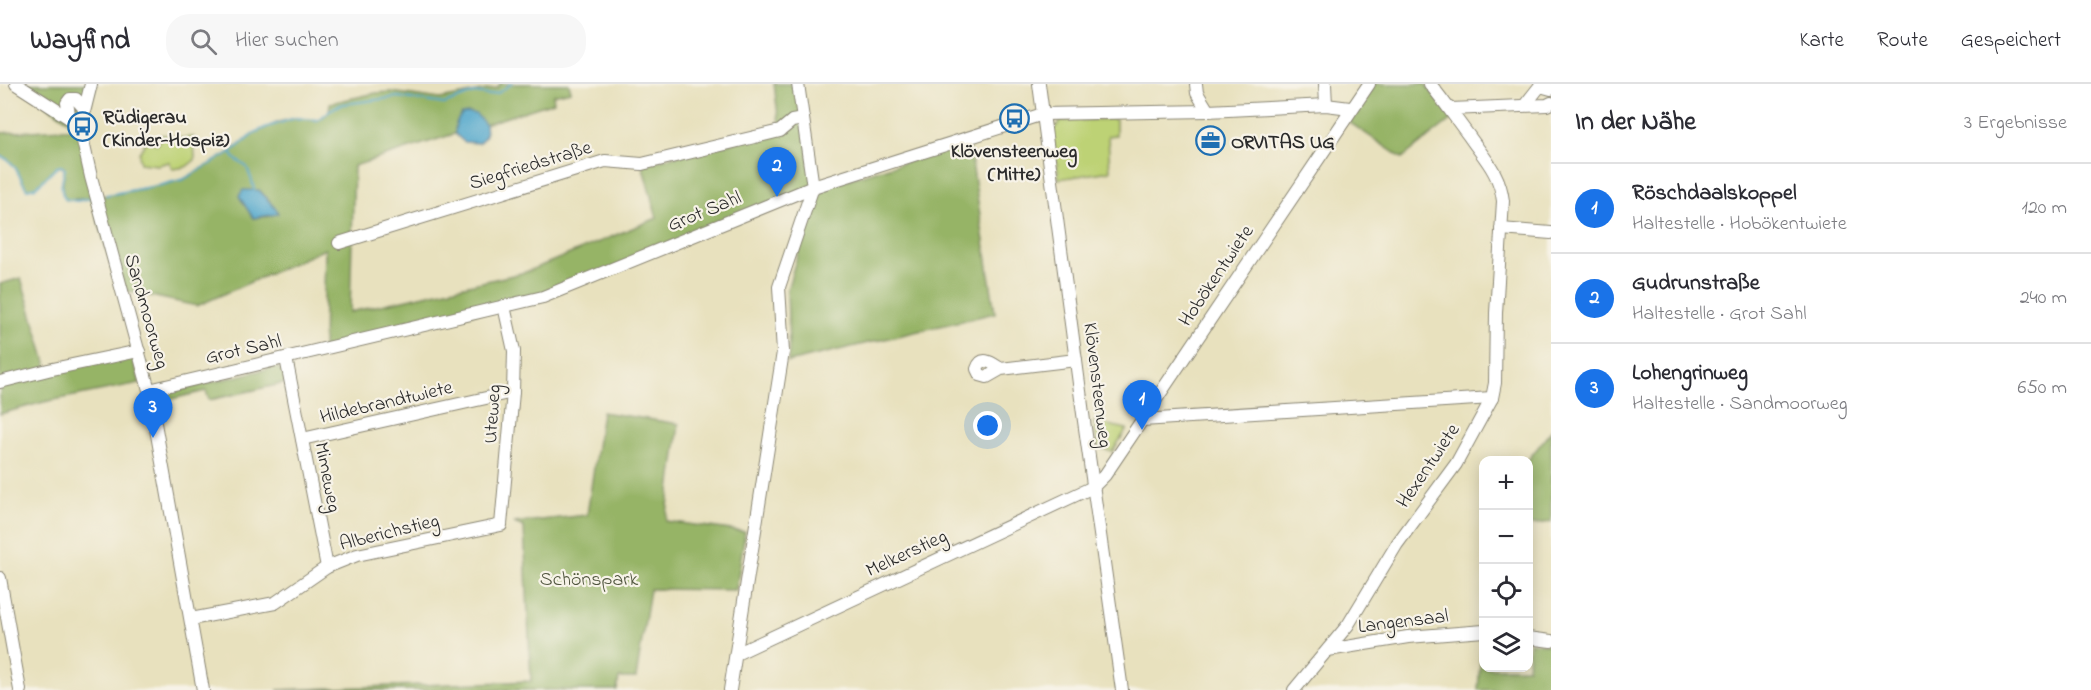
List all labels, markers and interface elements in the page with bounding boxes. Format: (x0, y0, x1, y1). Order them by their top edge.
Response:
search box (166, 14, 586, 68)
text: Wayfind (30, 21, 130, 62)
icon: search (187, 25, 220, 58)
text: Hier suchen (235, 25, 339, 57)
text: Karte (1799, 26, 1844, 56)
text: Route (1877, 26, 1928, 56)
text: Gespeichert (1961, 26, 2061, 56)
bus stop icon: Klövensteenweg (Mitte) (998, 103, 1030, 135)
place label: Rüdigerau (Kinder-Hospiz) (103, 104, 230, 156)
text: In der Nähe (1575, 104, 1696, 142)
text: 3 Ergebnisse (1964, 109, 2067, 138)
bus stop icon: Rüdigerau (Kinder-Hospiz) (66, 111, 98, 143)
office icon: ORVITAS UG (1194, 125, 1226, 157)
place label: ORVITAS UG (1231, 129, 1335, 158)
street label: Siegfriedstraße (466, 134, 596, 200)
place label: Klövensteenweg (Mitte) (951, 138, 1077, 190)
pin: 2 (758, 147, 796, 197)
text: Röschdaalskoppel (1632, 178, 1797, 210)
street label: Grot Sahl (664, 184, 746, 240)
text: 1 (1591, 194, 1598, 223)
text: 120 m (2022, 194, 2067, 223)
text: Haltestelle · Hobökentwiete (1632, 210, 1847, 239)
street label: Hobökentwiete (1172, 220, 1262, 333)
street label: Sandmoorweg (114, 251, 176, 373)
text: Gudrunstraße (1632, 268, 1760, 300)
text: 2 (1590, 284, 1599, 313)
text: 240 m (2020, 284, 2067, 313)
text: Haltestelle · Grot Sahl (1632, 300, 1807, 329)
street label: Klövensteenweg (1073, 321, 1119, 450)
street label: Grot Sahl (203, 328, 285, 373)
text: Lohengrinweg (1632, 358, 1748, 390)
street label: Hildebrandtwiete (317, 374, 456, 433)
text: 3 (1590, 374, 1599, 403)
text: 650 m (2018, 374, 2067, 403)
pin: 1 (1122, 380, 1162, 430)
street label: Uteweg (477, 384, 511, 445)
pin: 3 (134, 388, 172, 438)
text: Haltestelle · Sandmoorweg (1632, 390, 1848, 419)
your location (973, 411, 1002, 440)
street label: Hexentwiete (1390, 418, 1468, 514)
street label: Mimeweg (305, 440, 348, 515)
map controls (1479, 456, 1533, 672)
button: + (1479, 456, 1533, 510)
street label: Alberichstieg (337, 507, 443, 561)
button: − (1479, 510, 1533, 564)
street label: Melkerstieg (862, 523, 953, 587)
button: locate (1479, 564, 1533, 618)
park label: Schönspark (540, 566, 638, 595)
street label: Langensaal (1356, 603, 1450, 643)
button: layers (1479, 618, 1533, 672)

